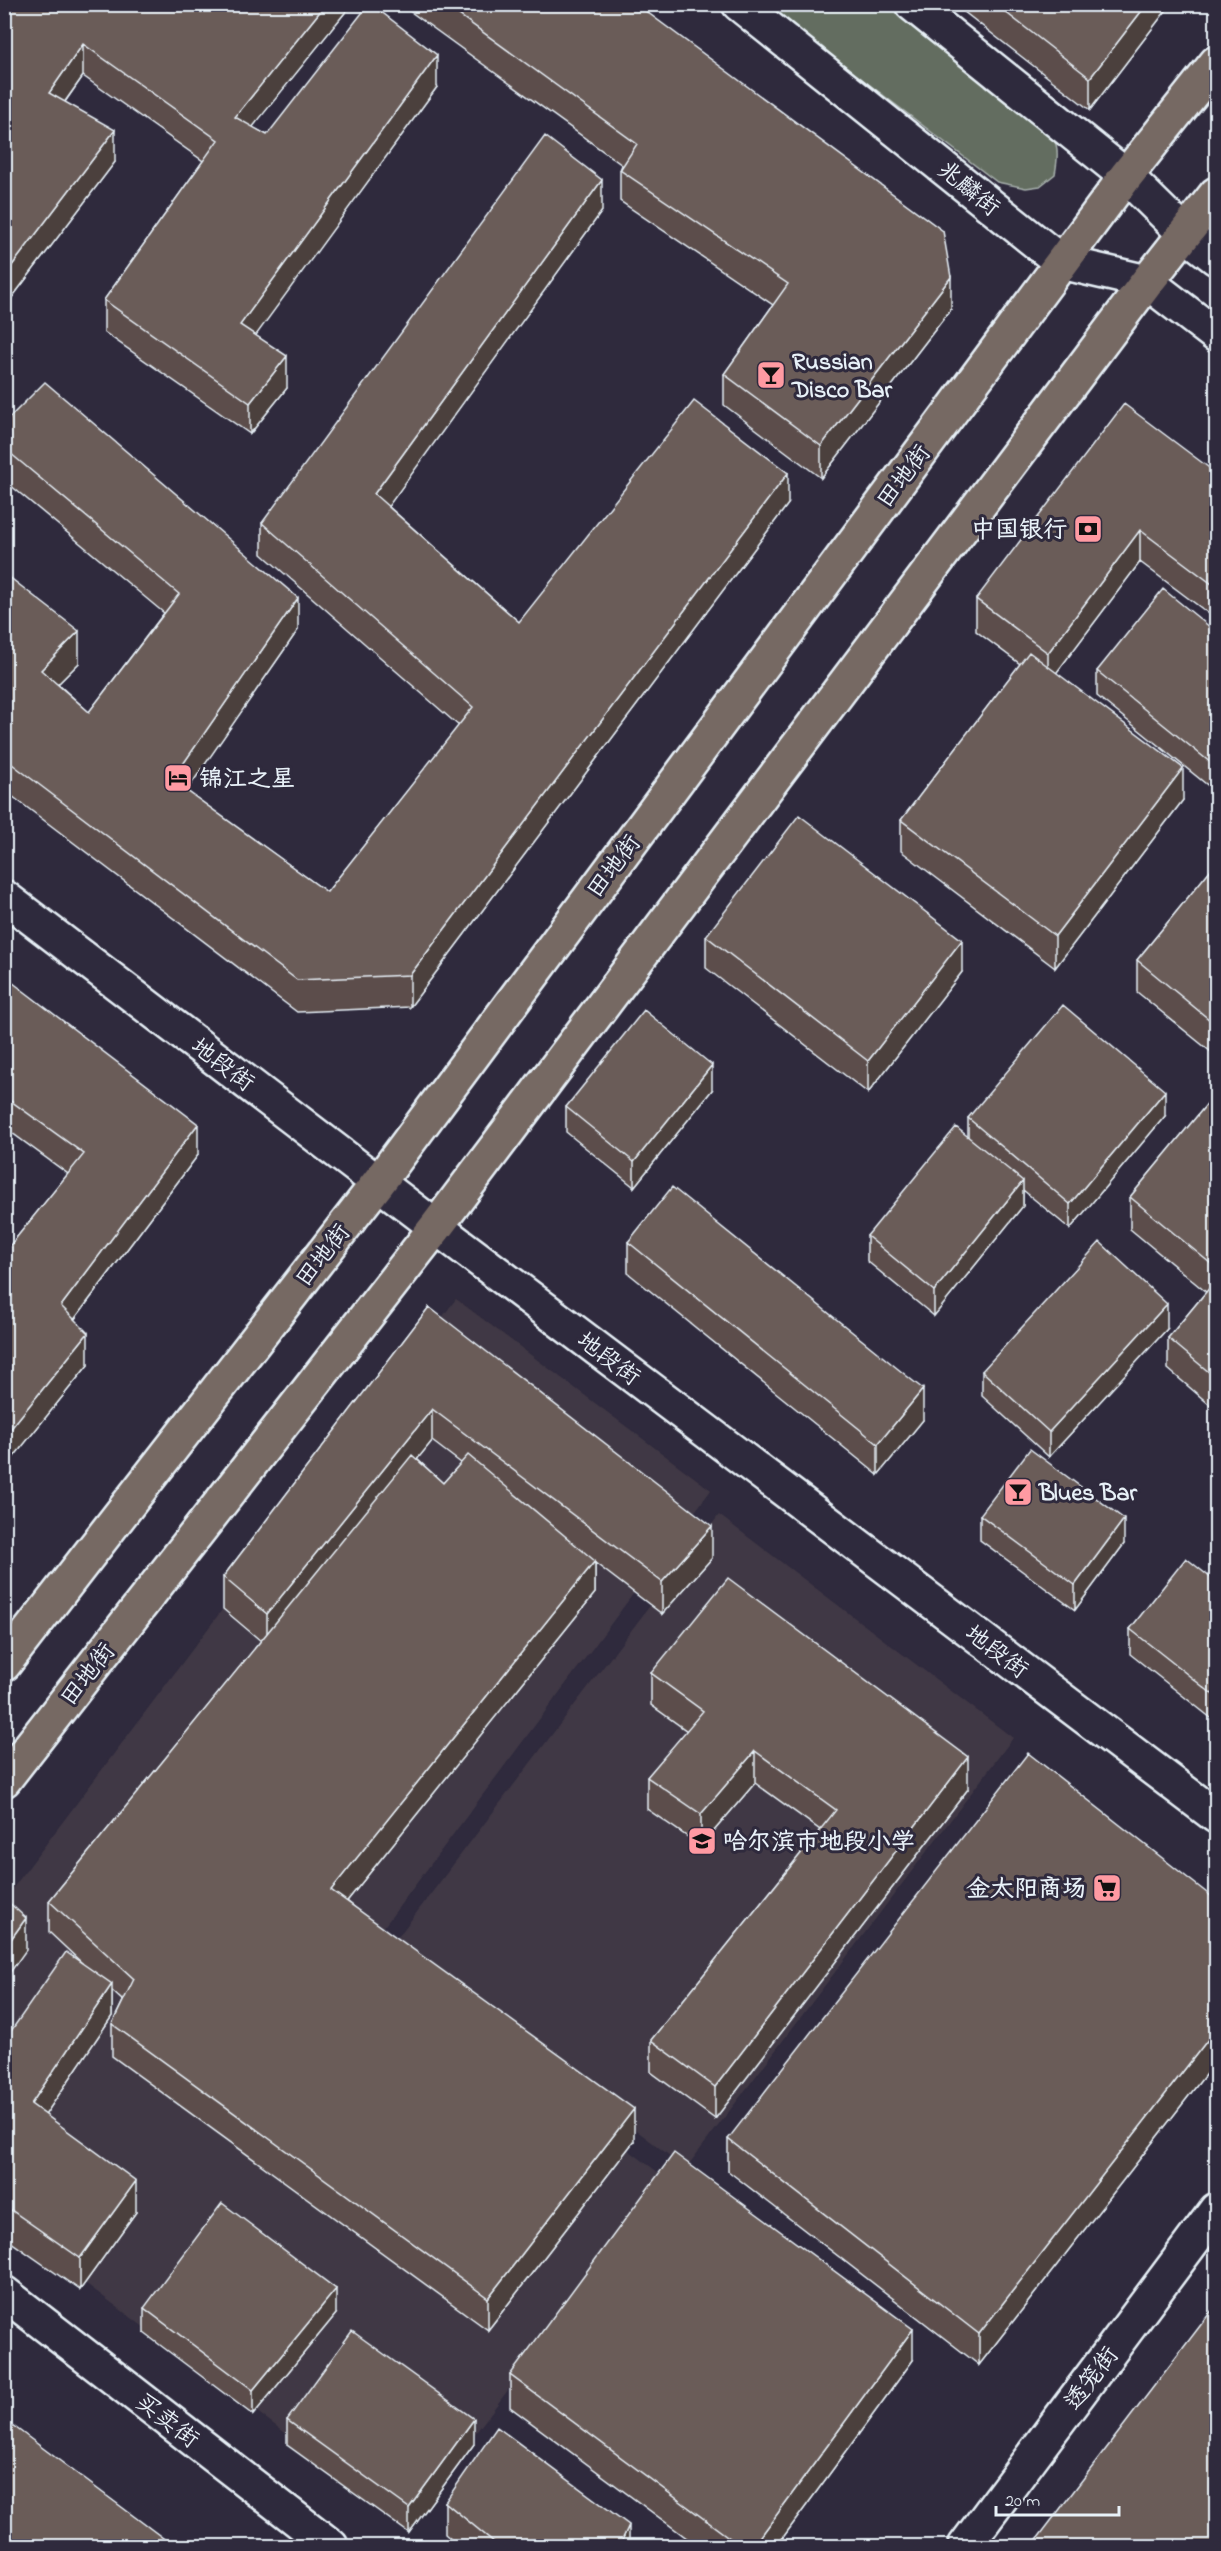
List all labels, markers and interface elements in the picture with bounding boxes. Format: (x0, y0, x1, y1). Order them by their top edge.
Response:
street label: 兆麟街 (928, 154, 1006, 226)
place label: Russian Disco Bar (791, 346, 892, 409)
bar icon: Russian Disco Bar (755, 359, 787, 391)
street label: 田地街 (869, 438, 941, 517)
bank icon: 中国银行 (1072, 513, 1104, 545)
place label: 中国银行 (971, 514, 1067, 549)
hotel icon: 锦江之星 (162, 762, 194, 794)
place label: 锦江之星 (199, 763, 295, 798)
street label: 田地街 (579, 828, 651, 907)
street label: 地段街 (182, 1030, 261, 1102)
street label: 田地街 (288, 1217, 360, 1296)
street label: 地段街 (568, 1324, 647, 1396)
bar icon: Blues Bar (1002, 1476, 1034, 1508)
place label: Blues Bar (1038, 1477, 1137, 1512)
street label: 地段街 (956, 1617, 1035, 1689)
street label: 田地街 (53, 1636, 125, 1715)
school or university icon: 哈尔滨市地段小学 (686, 1825, 718, 1857)
place label: 哈尔滨市地段小学 (723, 1826, 915, 1861)
supermarket icon: 金太阳商场 (1091, 1872, 1123, 1904)
place label: 金太阳商场 (966, 1873, 1086, 1908)
street label: 透笼街 (1057, 2340, 1129, 2419)
street label: 买卖街 (127, 2386, 206, 2458)
scale bar (996, 2479, 1119, 2517)
text: 20 m (1005, 2489, 1040, 2515)

